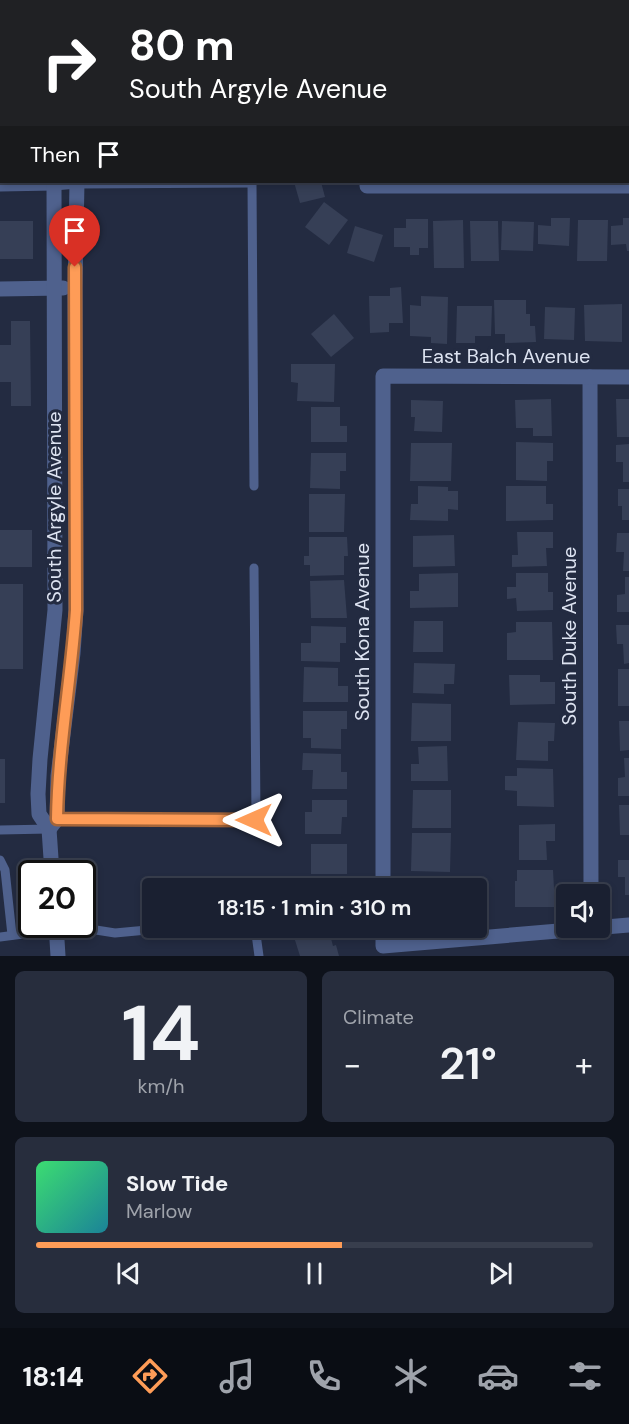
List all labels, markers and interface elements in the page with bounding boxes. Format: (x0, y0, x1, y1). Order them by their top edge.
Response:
text: 80 m (129, 18, 235, 73)
icon: right (30, 24, 108, 102)
text: South Argyle Avenue (129, 71, 387, 106)
icon: arrive (92, 138, 125, 171)
text: Then (30, 140, 80, 169)
pin (49, 205, 100, 267)
icon: arrive (58, 214, 91, 247)
street label: East Balch Avenue (422, 343, 590, 369)
street label: South Argyle Avenue (41, 411, 67, 603)
street label: South Kona Avenue (349, 543, 375, 721)
street label: South Duke Avenue (556, 547, 582, 725)
position arrow (222, 788, 286, 852)
speed limit sign: 20 (18, 860, 96, 938)
map controls (556, 884, 610, 938)
button: sound (556, 884, 610, 938)
text: 18:15 · 1 min · 310 m (218, 893, 411, 922)
text: 14 (121, 983, 201, 1084)
text: Climate (343, 1004, 414, 1030)
text: 21° (439, 1034, 497, 1093)
text: − (343, 1043, 361, 1086)
text: + (575, 1043, 593, 1086)
text: km/h (137, 1073, 185, 1099)
text: Slow Tide (126, 1169, 228, 1198)
text: Marlow (126, 1198, 192, 1224)
icon: previous (112, 1257, 145, 1290)
icon: pause (298, 1257, 331, 1290)
icon: next (484, 1257, 517, 1290)
icon: directions (129, 1355, 171, 1397)
icon: music (216, 1355, 258, 1397)
icon: phone (303, 1355, 345, 1397)
icon: climate (390, 1355, 432, 1397)
icon: car (477, 1355, 519, 1397)
icon: filters (564, 1355, 606, 1397)
text: 18:14 (23, 1359, 84, 1394)

